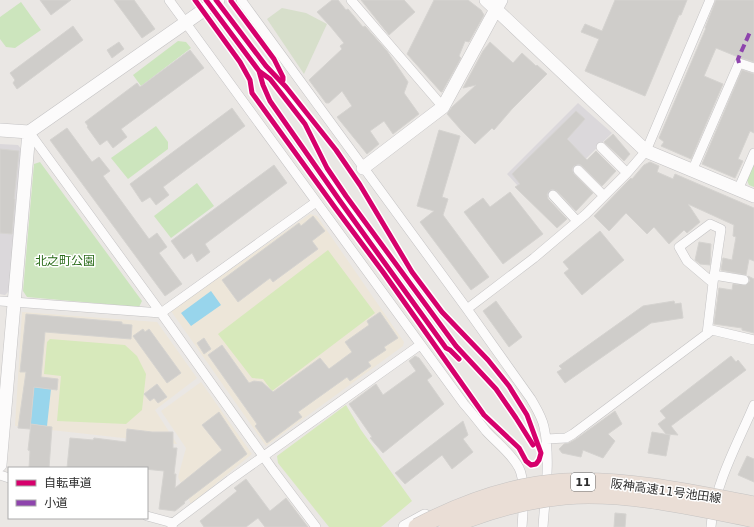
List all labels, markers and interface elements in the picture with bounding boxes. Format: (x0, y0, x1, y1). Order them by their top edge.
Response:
park label: 北之町公園 (35, 254, 95, 268)
legend (8, 467, 148, 519)
road number: 11 (571, 473, 595, 491)
text: 自転車道 (44, 476, 92, 490)
street label: 阪神高速11号池田線 (610, 476, 722, 506)
text: 小道 (44, 496, 68, 510)

